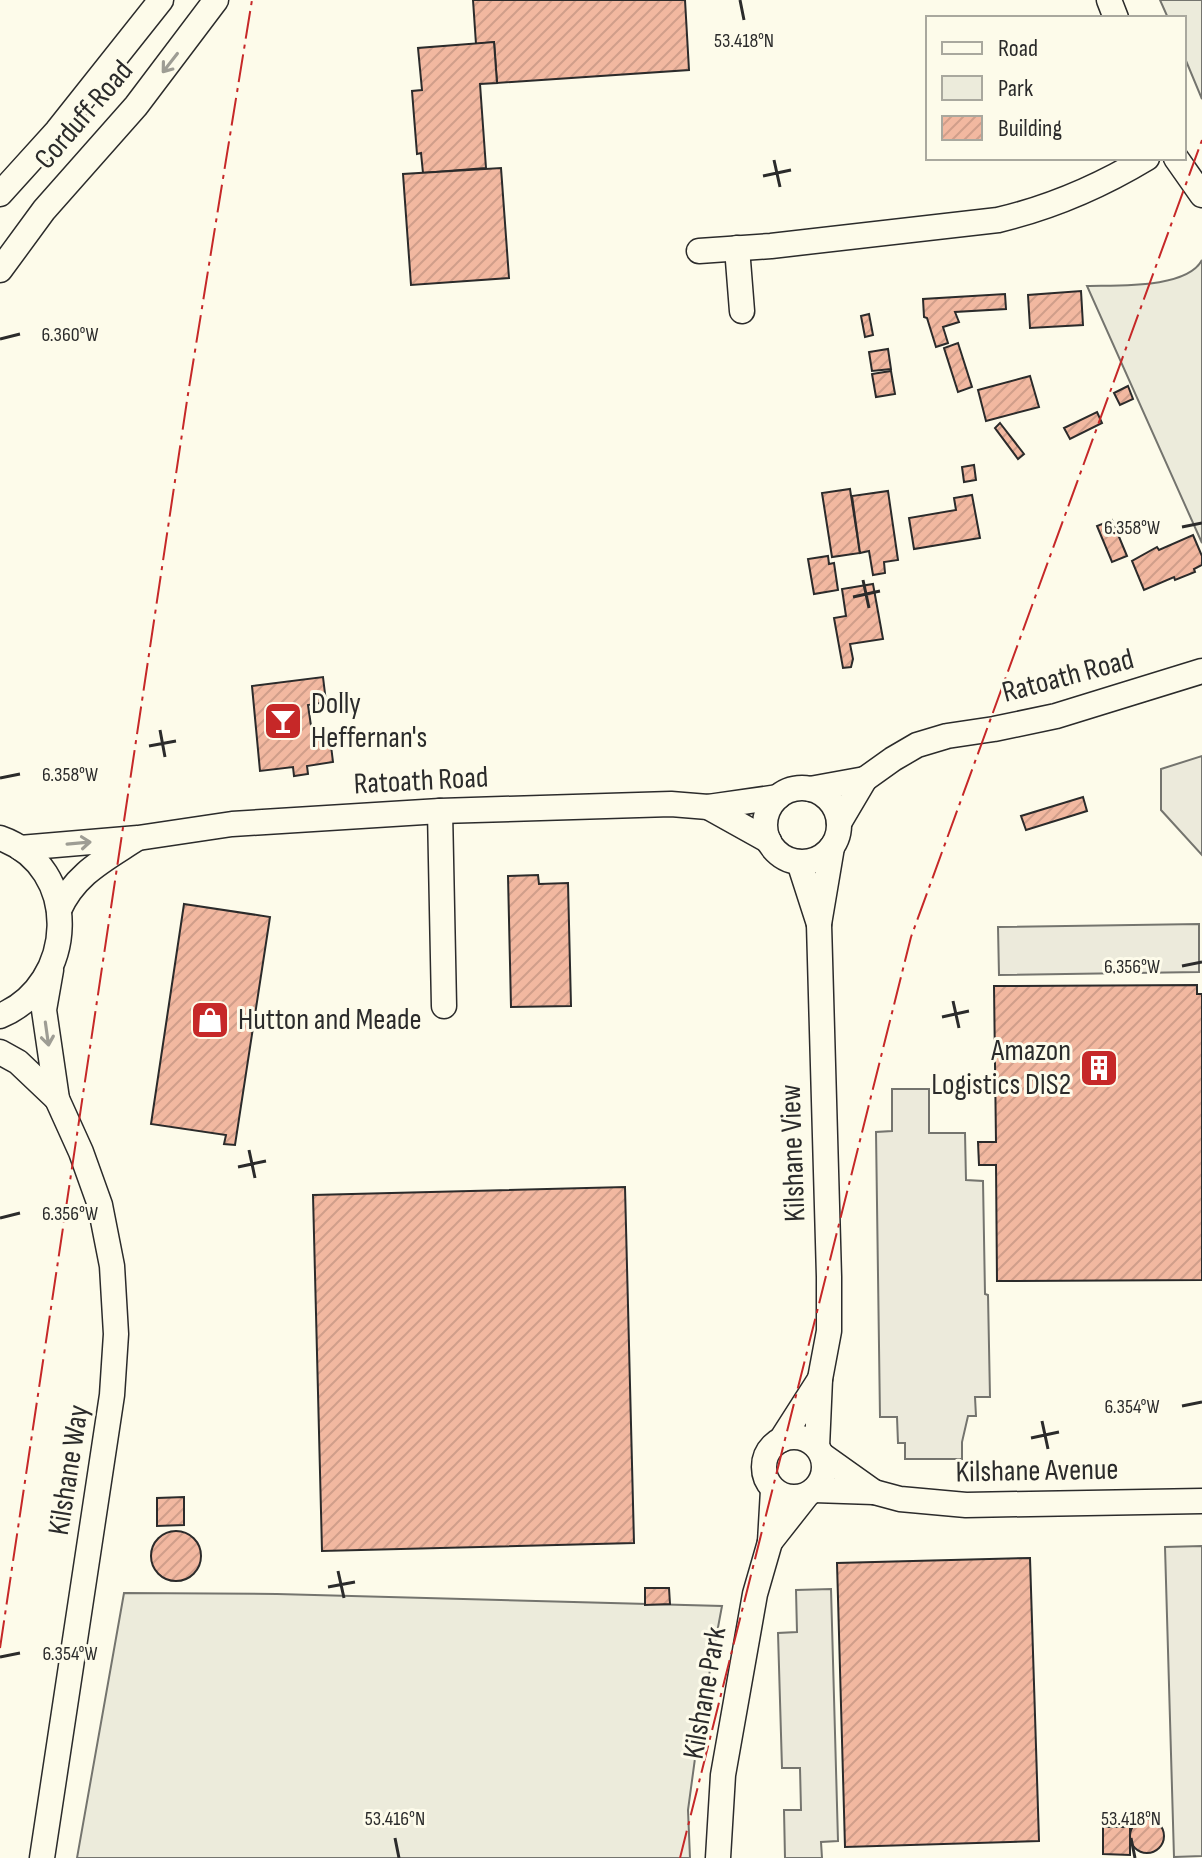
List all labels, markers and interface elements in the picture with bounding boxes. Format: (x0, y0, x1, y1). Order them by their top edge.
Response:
legend (926, 16, 1186, 160)
text: 53.418°N (714, 29, 774, 53)
text: Road (998, 34, 1038, 63)
one-way arrow (161, 52, 178, 73)
street label: Corduff Road (27, 53, 141, 177)
text: Park (998, 74, 1033, 103)
text: Building (998, 114, 1062, 143)
text: 6.360°W (41, 323, 99, 347)
text: 6.358°W (1104, 516, 1160, 540)
street label: Ratoath Road (998, 641, 1138, 711)
place label: Dolly Heffernan's (311, 686, 427, 756)
bar icon: Dolly Heffernan's (262, 700, 304, 742)
street label: Ratoath Road (353, 760, 489, 802)
text: 6.358°W (42, 763, 98, 787)
one-way arrow (65, 835, 92, 850)
text: 6.356°W (1104, 955, 1160, 979)
shop icon: Hutton and Meade (189, 999, 231, 1041)
place label: Hutton and Meade (238, 1002, 422, 1038)
one-way arrow (40, 1021, 55, 1046)
place label: Amazon Logistics DIS2 (931, 1033, 1071, 1103)
building icon: Amazon Logistics DIS2 (1078, 1047, 1120, 1089)
street label: Kilshane View (773, 1083, 813, 1222)
text: 6.356°W (42, 1202, 98, 1226)
text: 6.354°W (1104, 1395, 1160, 1419)
street label: Kilshane Way (41, 1402, 97, 1538)
street label: Kilshane Avenue (955, 1452, 1119, 1490)
street label: Kilshane Park (676, 1624, 734, 1762)
text: 6.354°W (42, 1642, 98, 1666)
text: 53.416°N (365, 1807, 425, 1831)
text: 53.418°N (1101, 1807, 1161, 1831)

